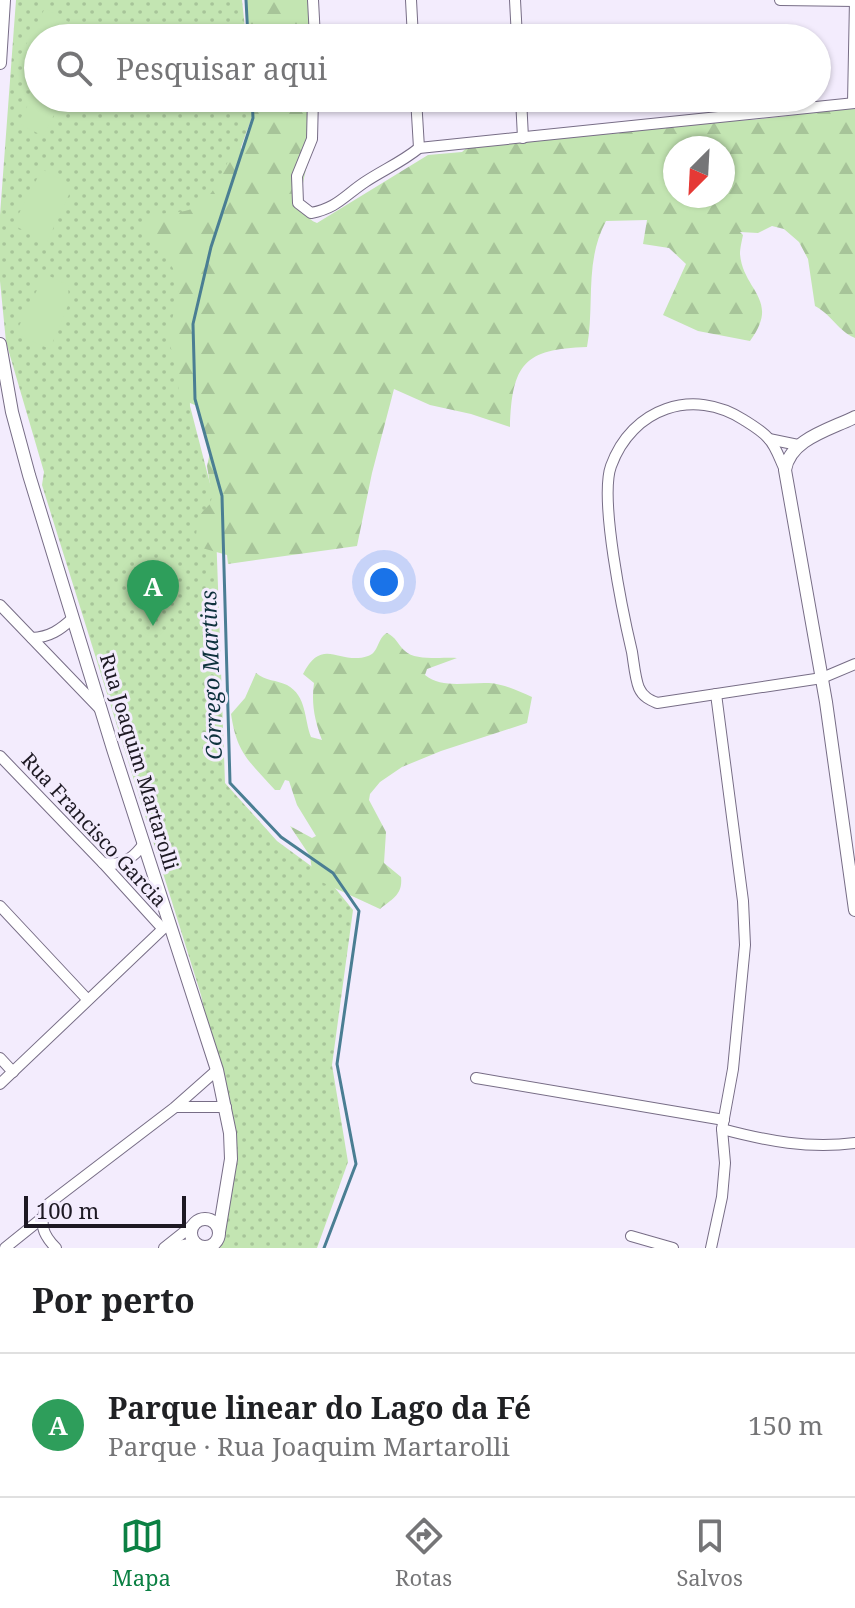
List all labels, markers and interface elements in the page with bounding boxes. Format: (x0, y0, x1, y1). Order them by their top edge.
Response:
search box (24, 24, 831, 112)
icon: search (52, 46, 96, 90)
text: Pesquisar aqui (116, 48, 327, 89)
north arrow (663, 136, 735, 208)
pin: A (127, 560, 179, 626)
your location (364, 562, 404, 602)
water label: Córrego Martins (192, 590, 228, 760)
street label: Rua Joaquim Martarolli (94, 650, 185, 874)
street label: Rua Francisco Garcia (16, 747, 173, 913)
scale bar (24, 1192, 186, 1228)
text: 100 m (36, 1195, 99, 1225)
text: Por perto (32, 1277, 195, 1323)
text: Parque linear do Lago da Fé (108, 1387, 531, 1428)
text: A (48, 1407, 68, 1443)
text: 150 m (748, 1407, 823, 1443)
text: Parque · Rua Joaquim Martarolli (108, 1428, 510, 1464)
tab: Mapa (112, 1514, 171, 1592)
tab: Rotas (395, 1514, 452, 1592)
tab: Salvos (676, 1514, 743, 1592)

